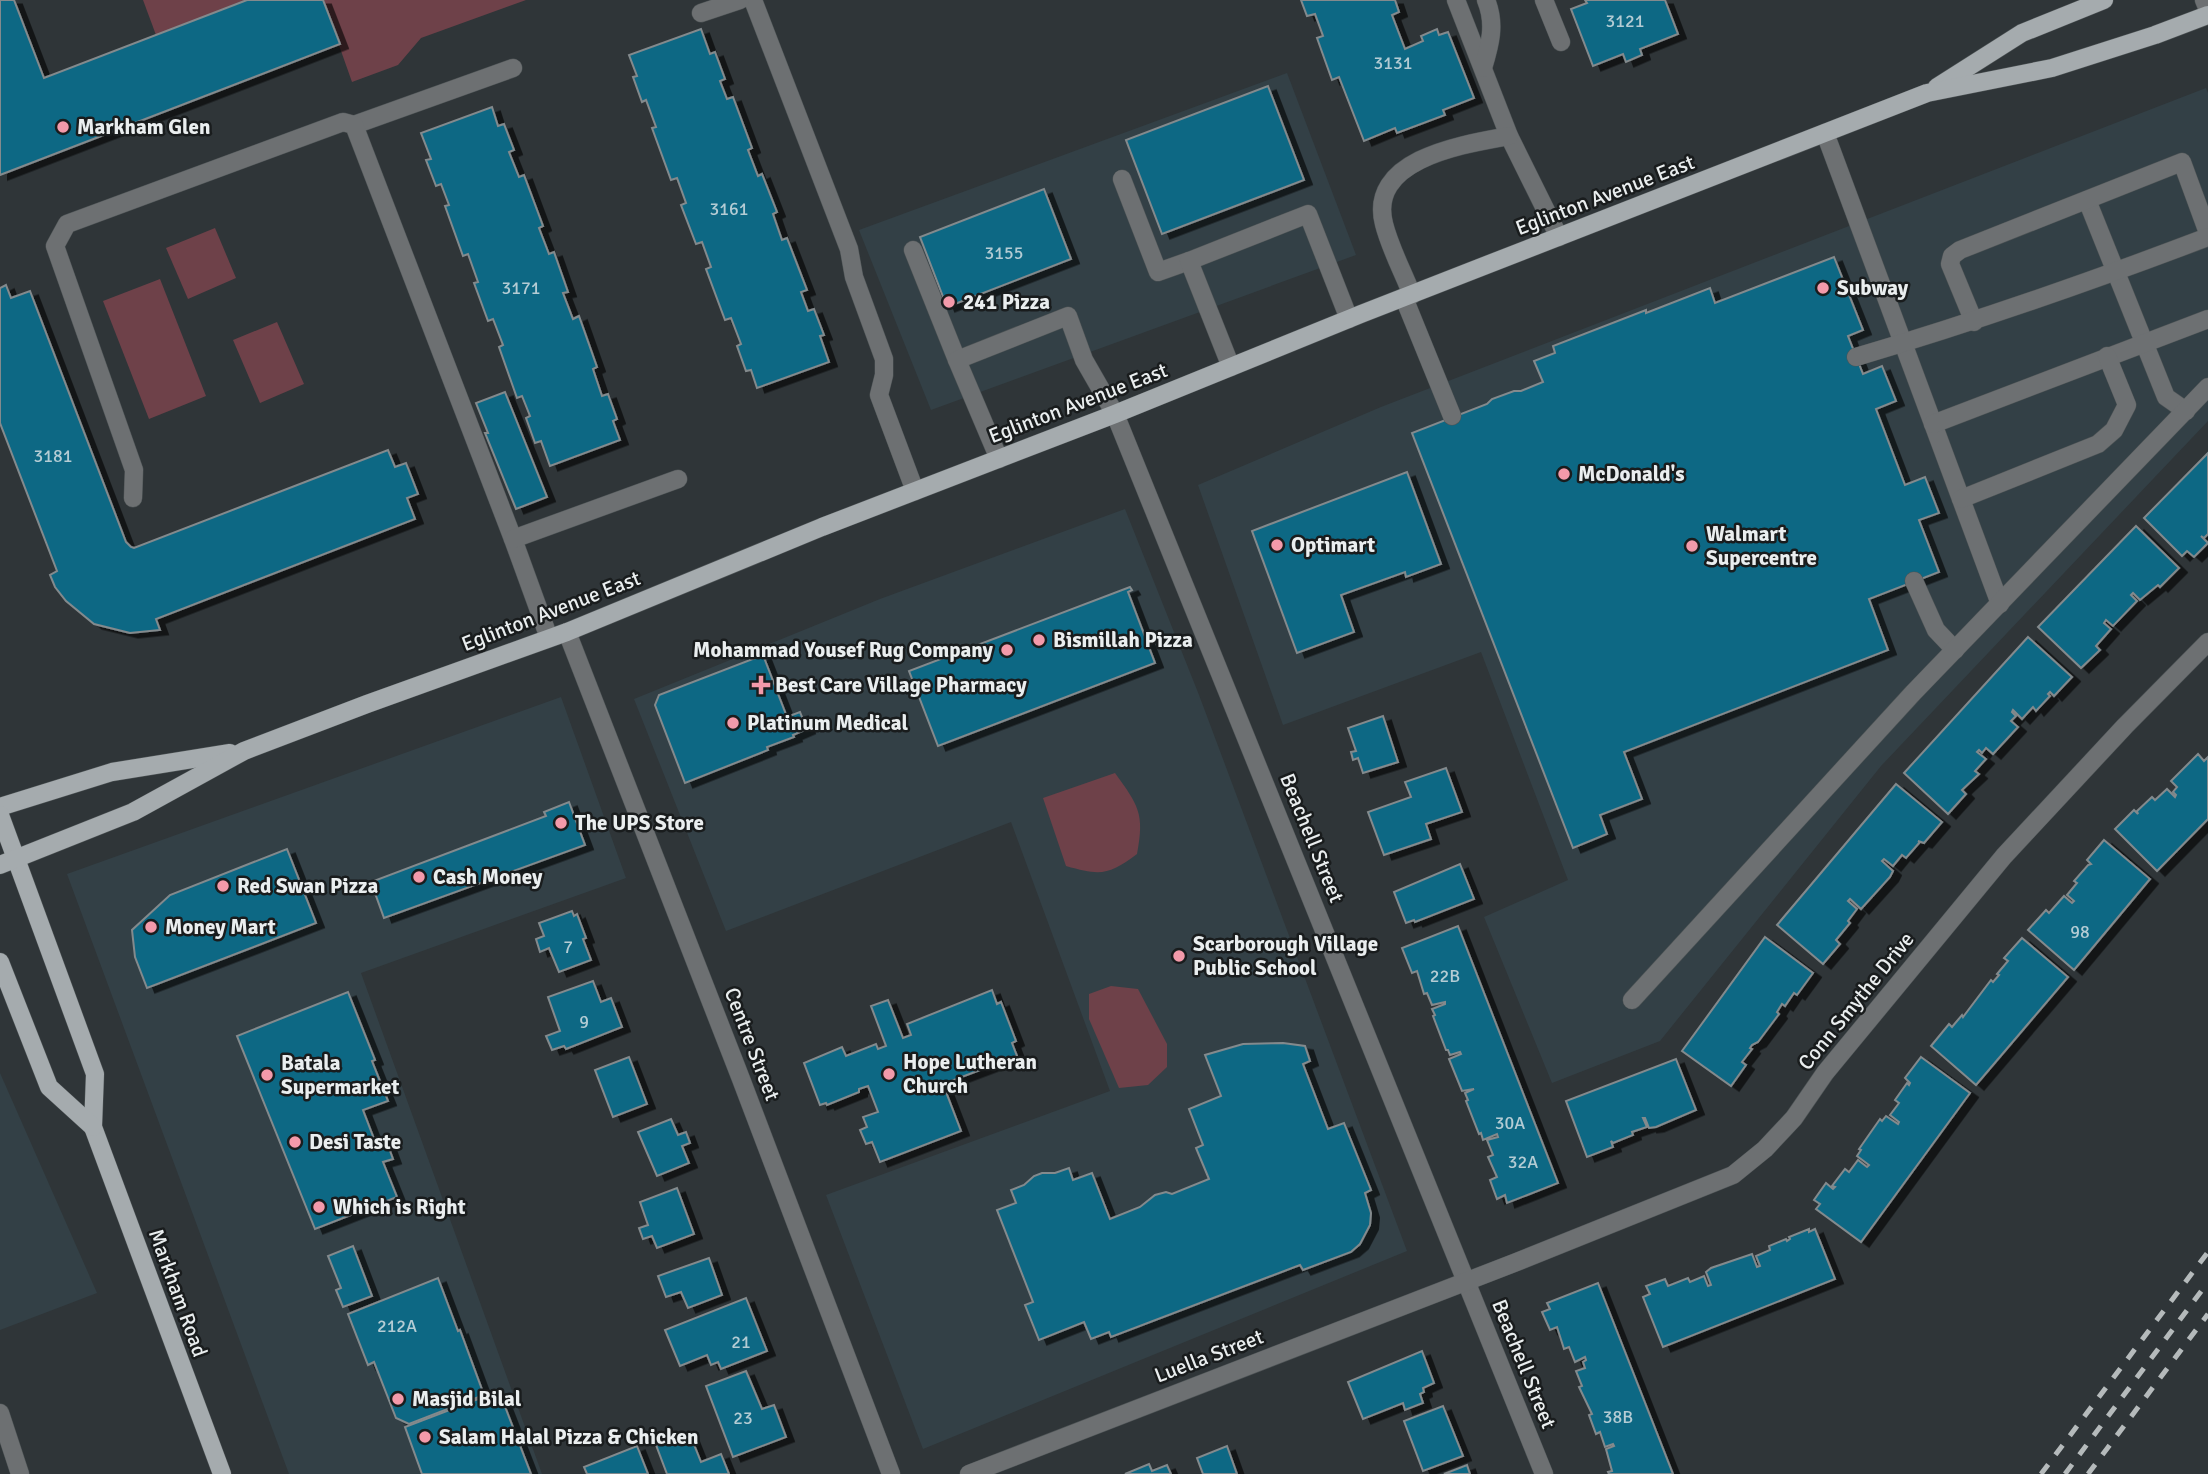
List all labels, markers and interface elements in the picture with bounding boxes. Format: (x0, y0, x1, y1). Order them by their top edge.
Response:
house number: 3121 (1606, 10, 1644, 32)
house number: 3131 (1374, 52, 1412, 74)
place label: Markham Glen (77, 114, 210, 140)
marker: Markham Glen (55, 119, 71, 135)
street label: Eglinton Avenue East (1512, 149, 1698, 241)
house number: 3161 (710, 198, 748, 220)
house number: 3155 (985, 242, 1023, 264)
place label: Subway (1837, 275, 1909, 301)
house number: 3171 (502, 277, 540, 299)
marker: Subway (1815, 280, 1831, 296)
place label: 241 Pizza (963, 289, 1050, 315)
marker: 241 Pizza (941, 294, 957, 310)
street label: Eglinton Avenue East (985, 357, 1171, 449)
house number: 3181 (34, 445, 72, 467)
place label: McDonald's (1578, 461, 1685, 487)
marker: McDonald's (1556, 466, 1572, 482)
place label: Walmart Supercentre (1706, 521, 1817, 571)
place label: Optimart (1291, 532, 1375, 558)
marker: Optimart (1269, 537, 1285, 553)
marker: Walmart Supercentre (1684, 538, 1700, 554)
street label: Eglinton Avenue East (458, 565, 644, 657)
place label: Bismillah Pizza (1053, 627, 1193, 653)
marker: Bismillah Pizza (1031, 632, 1047, 648)
place label: Mohammad Yousef Rug Company (693, 637, 994, 663)
marker: Mohammad Yousef Rug Company (999, 642, 1015, 658)
place label: Best Care Village Pharmacy (775, 672, 1027, 698)
marker: Best Care Village Pharmacy (753, 677, 769, 693)
place label: Platinum Medical (747, 710, 909, 736)
marker: Platinum Medical (725, 715, 741, 731)
street label: Beachell Street (1274, 770, 1350, 906)
place label: The UPS Store (575, 810, 704, 836)
marker: The UPS Store (553, 815, 569, 831)
place label: Cash Money (433, 864, 543, 890)
marker: Cash Money (411, 869, 427, 885)
place label: Red Swan Pizza (237, 873, 379, 899)
marker: Red Swan Pizza (215, 878, 231, 894)
place label: Money Mart (165, 914, 276, 940)
marker: Money Mart (143, 919, 159, 935)
house number: 98 (2070, 921, 2090, 943)
street label: Conn Smythe Drive (1792, 927, 1920, 1075)
place label: Scarborough Village Public School (1193, 931, 1378, 981)
house number: 7 (563, 936, 573, 958)
marker: Scarborough Village Public School (1171, 948, 1187, 964)
house number: 22B (1430, 965, 1460, 987)
street label: Centre Street (719, 984, 785, 1104)
house number: 9 (579, 1011, 589, 1033)
place label: Hope Lutheran Church (903, 1049, 1037, 1099)
place label: Batala Supermarket (281, 1050, 399, 1100)
marker: Hope Lutheran Church (881, 1066, 897, 1082)
marker: Batala Supermarket (259, 1067, 275, 1083)
house number: 30A (1495, 1112, 1525, 1134)
place label: Desi Taste (309, 1129, 401, 1155)
marker: Desi Taste (287, 1134, 303, 1150)
house number: 32A (1508, 1151, 1538, 1173)
place label: Which is Right (333, 1194, 466, 1220)
marker: Which is Right (311, 1199, 327, 1215)
street label: Markham Road (143, 1225, 213, 1361)
street label: Beachell Street (1486, 1296, 1562, 1432)
house number: 212A (377, 1315, 417, 1337)
street label: Luella Street (1151, 1323, 1267, 1389)
house number: 21 (731, 1331, 751, 1353)
place label: Masjid Bilal (412, 1386, 522, 1412)
marker: Masjid Bilal (390, 1391, 406, 1407)
house number: 38B (1603, 1406, 1633, 1428)
house number: 23 (733, 1407, 753, 1429)
place label: Salam Halal Pizza & Chicken (439, 1424, 699, 1450)
marker: Salam Halal Pizza & Chicken (417, 1429, 433, 1445)

